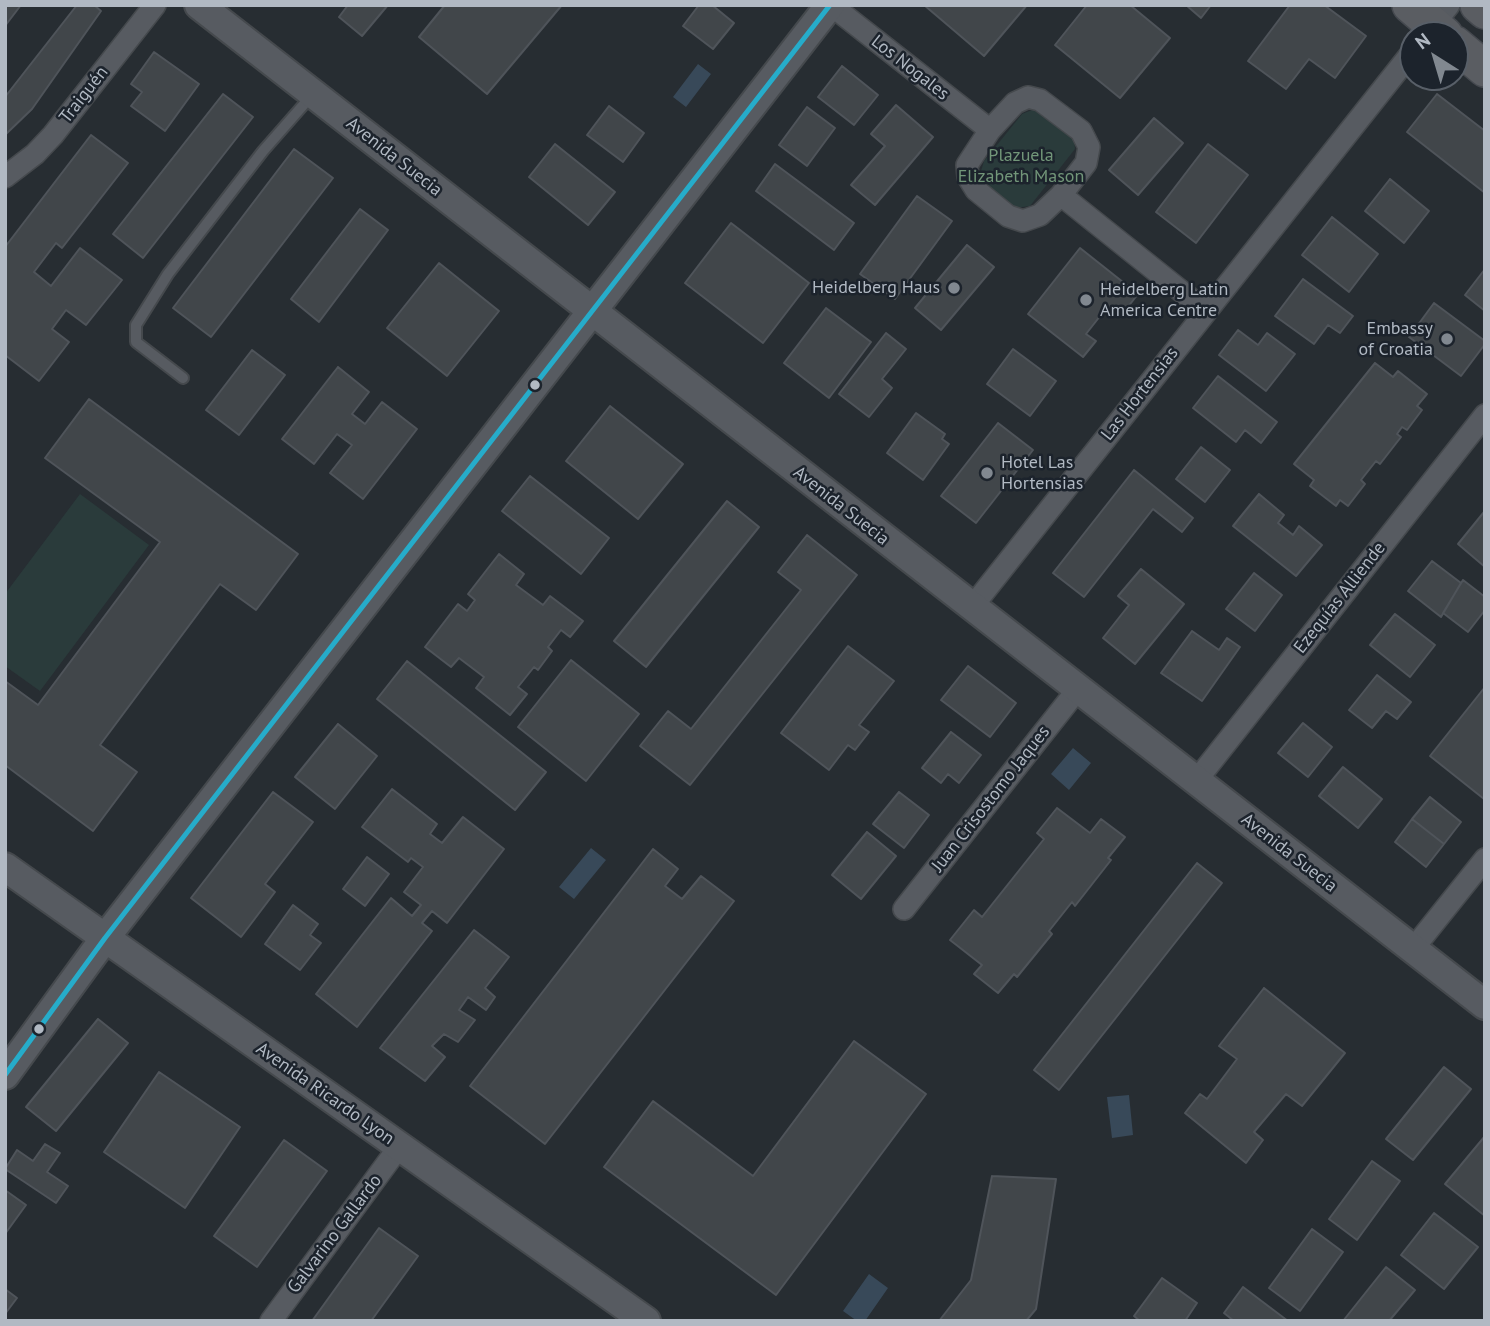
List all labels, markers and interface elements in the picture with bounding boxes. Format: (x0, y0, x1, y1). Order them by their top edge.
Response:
north arrow (1399, 21, 1469, 91)
text: N (1410, 27, 1435, 54)
street label: Los Nogales (867, 31, 953, 105)
street label: Traiguén (55, 62, 113, 128)
street label: Avenida Suecia (342, 113, 446, 201)
park label: Plazuela Elizabeth Mason (958, 145, 1084, 188)
place label: Heidelberg Haus (812, 277, 940, 299)
place label: Heidelberg Latin America Centre (1100, 279, 1228, 322)
marker: Heidelberg Haus (946, 280, 962, 296)
marker: Heidelberg Latin America Centre (1078, 292, 1094, 308)
place label: Embassy of Croatia (1358, 318, 1433, 360)
marker: Embassy of Croatia (1439, 331, 1455, 347)
street label: Las Hortensias (1097, 343, 1183, 445)
unlabelled marker (528, 378, 542, 392)
place label: Hotel Las Hortensias (1001, 452, 1083, 494)
street label: Avenida Suecia (789, 462, 893, 550)
marker: Hotel Las Hortensias (979, 465, 995, 481)
street label: Ezequías Alliende (1290, 538, 1390, 658)
street label: Juan Crisostomo Jaques (927, 722, 1055, 876)
street label: Avenida Suecia (1237, 809, 1341, 897)
unlabelled marker (32, 1022, 46, 1036)
street label: Avenida Ricardo Lyon (252, 1038, 398, 1150)
street label: Galvarino Gallardo (283, 1170, 387, 1298)

